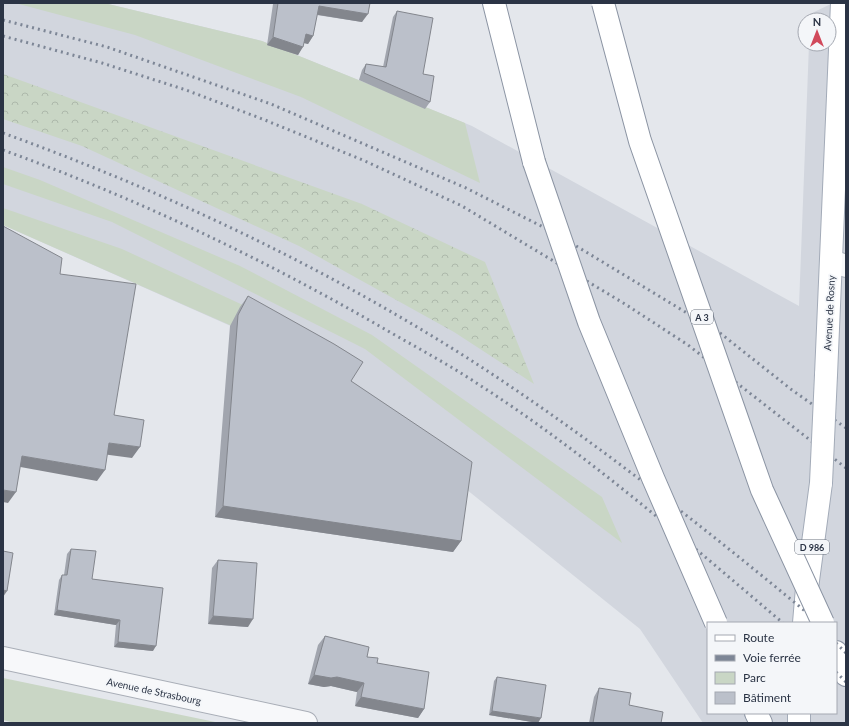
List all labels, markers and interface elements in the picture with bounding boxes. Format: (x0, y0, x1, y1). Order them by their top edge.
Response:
north arrow (797, 12, 837, 52)
text: N (813, 15, 821, 28)
street label: Avenue de Rosny (821, 274, 837, 351)
road number: A 3 (691, 310, 713, 324)
road number: D 986 (795, 540, 829, 554)
legend (707, 622, 837, 714)
text: Route (743, 630, 774, 645)
text: Voie ferrée (743, 650, 801, 665)
text: Parc (743, 670, 766, 685)
street label: Avenue de Strasbourg (106, 675, 202, 707)
text: Bâtiment (743, 690, 792, 705)

